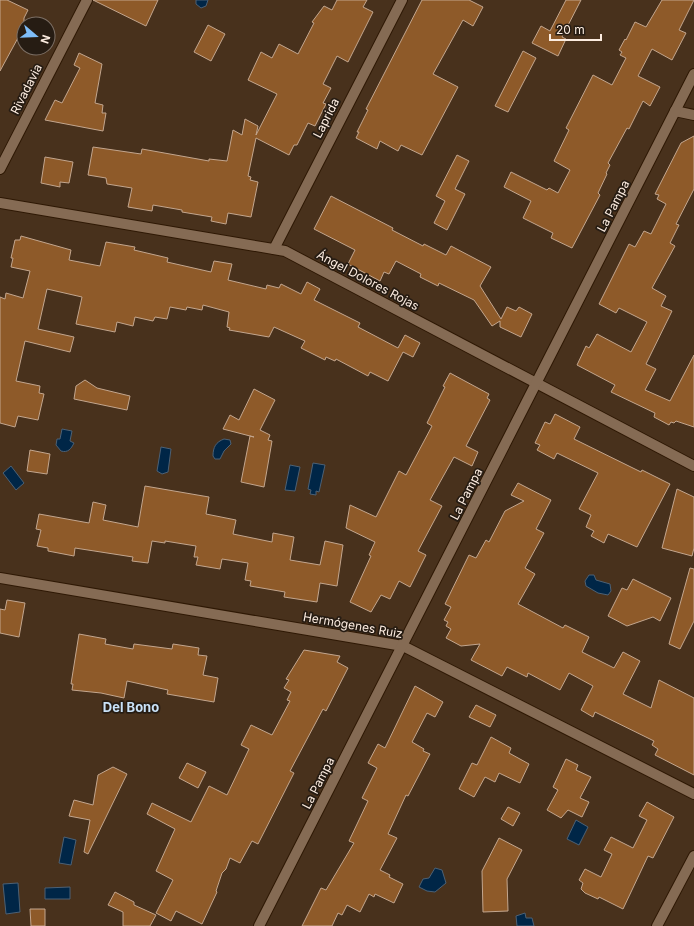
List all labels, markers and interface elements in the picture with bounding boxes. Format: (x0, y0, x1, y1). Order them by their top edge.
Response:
north arrow (16, 16, 56, 56)
scale bar (550, 16, 601, 42)
text: 20 m (556, 22, 585, 37)
text: N (37, 33, 53, 46)
street label: Rivadavia (7, 61, 45, 117)
street label: Laprida (310, 96, 342, 140)
street label: La Pampa (594, 178, 632, 234)
street label: Ángel Dolores Rojas (314, 247, 422, 313)
street label: La Pampa (447, 466, 485, 522)
street label: Hermógenes Ruiz (302, 609, 404, 641)
district label: Del Bono (103, 699, 159, 715)
street label: La Pampa (299, 755, 337, 811)

